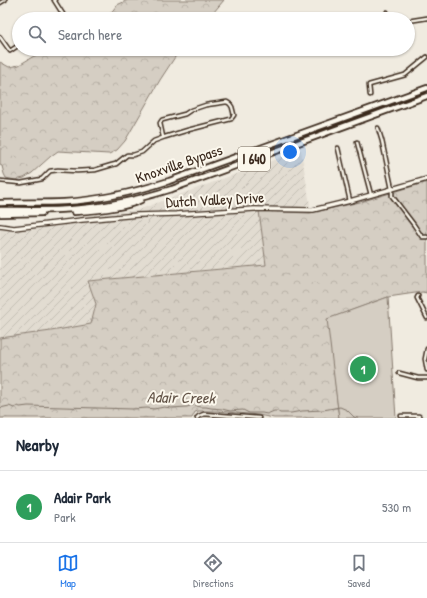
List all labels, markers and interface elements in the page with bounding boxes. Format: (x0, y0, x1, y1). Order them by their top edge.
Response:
search box (12, 12, 415, 56)
icon: search (26, 23, 48, 45)
text: Search here (58, 24, 122, 45)
street label: Knoxville Bypass (133, 139, 225, 188)
your location (280, 142, 300, 162)
road number: I 640 (238, 147, 270, 171)
street label: Dutch Valley Drive (165, 186, 265, 213)
pin: 1 (350, 354, 376, 384)
water label: Adair Creek (147, 385, 217, 409)
text: Nearby (16, 433, 59, 456)
text: Adair Park (54, 487, 111, 508)
text: 1 (27, 498, 31, 516)
text: 530 m (382, 498, 411, 516)
text: Park (54, 508, 76, 526)
tab: Map (57, 552, 79, 590)
tab: Directions (193, 552, 234, 590)
tab: Saved (348, 552, 370, 590)

